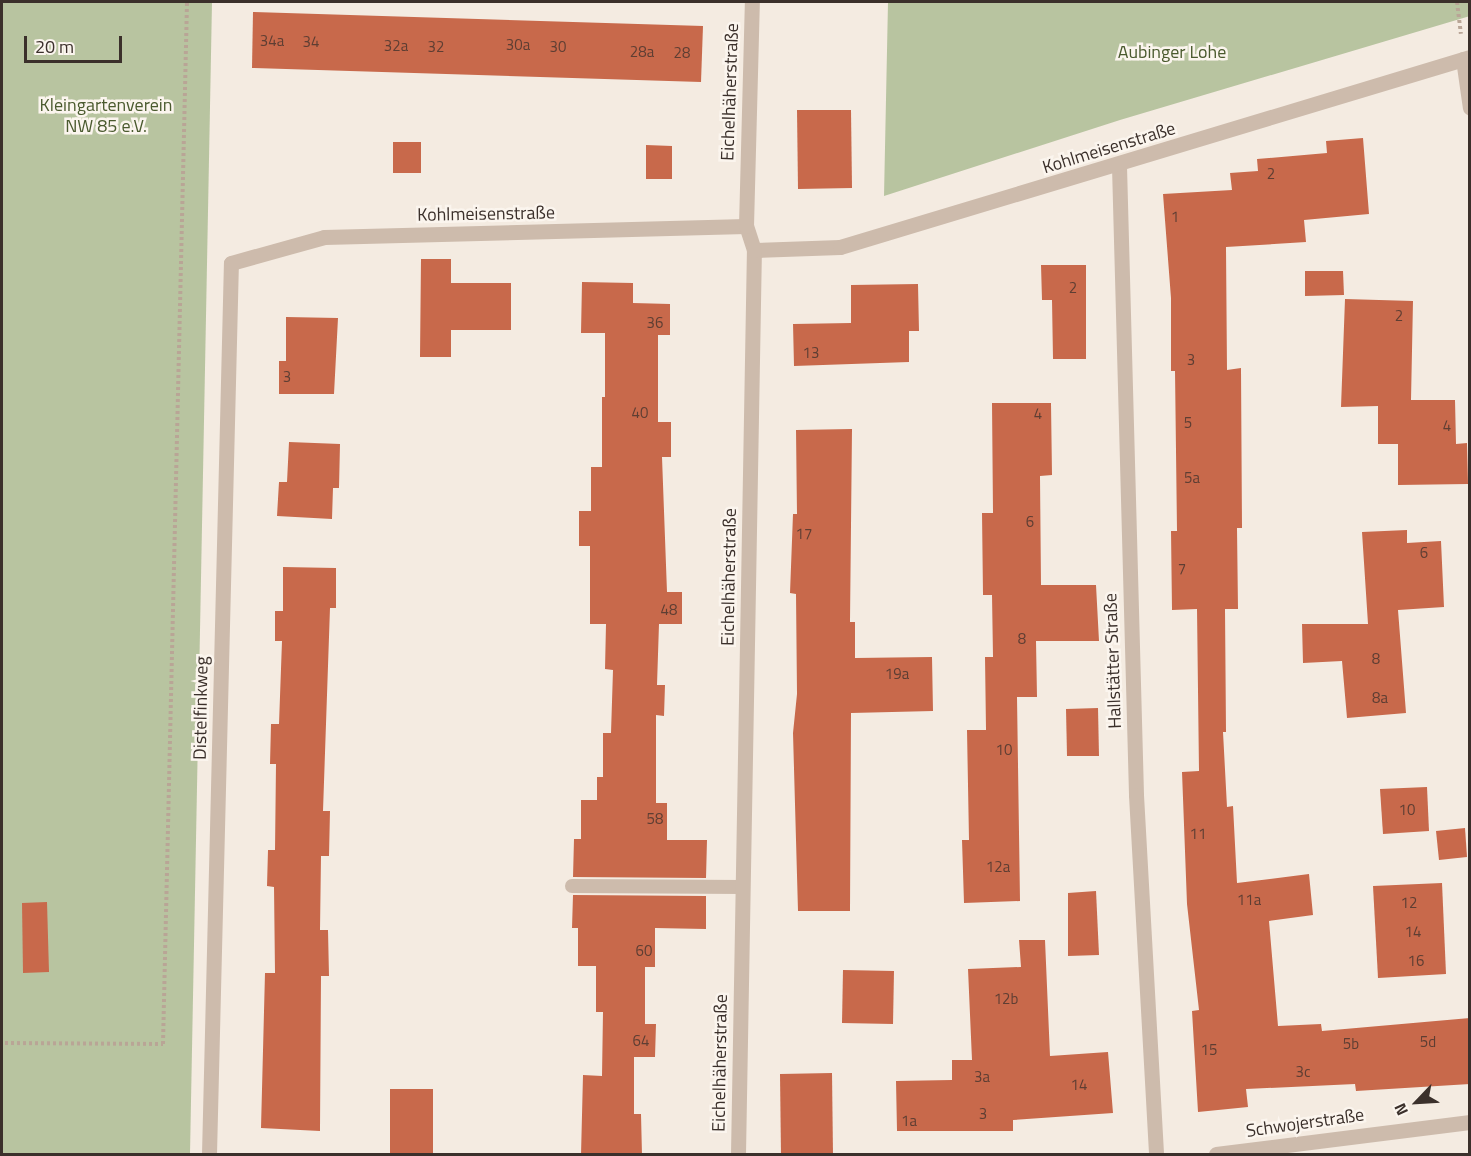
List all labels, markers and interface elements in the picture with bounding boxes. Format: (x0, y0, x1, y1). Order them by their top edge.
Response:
street label: Eichelhäherstraße (717, 23, 743, 161)
scale bar (27, 24, 124, 62)
house number: 34a (260, 32, 284, 50)
text: 20 m (35, 33, 74, 60)
house number: 34 (303, 33, 319, 51)
house number: 30a (506, 36, 530, 54)
house number: 32a (384, 37, 408, 55)
house number: 32 (428, 38, 444, 56)
house number: 30 (550, 38, 566, 56)
park label: Aubinger Lohe (1118, 41, 1226, 63)
house number: 28a (630, 43, 654, 61)
house number: 28 (674, 44, 690, 62)
park label: Kleingartenverein NW 85 e.V. (40, 95, 172, 138)
street label: Kohlmeisenstraße (1040, 118, 1178, 178)
house number: 2 (1267, 165, 1275, 183)
street label: Kohlmeisenstraße (417, 202, 555, 226)
house number: 1 (1171, 208, 1179, 226)
house number: 2 (1069, 279, 1077, 297)
house number: 2 (1395, 307, 1403, 325)
house number: 36 (647, 314, 663, 332)
house number: 13 (803, 344, 819, 362)
house number: 3 (1187, 351, 1195, 369)
house number: 3 (283, 368, 291, 386)
house number: 40 (632, 404, 648, 422)
house number: 4 (1034, 405, 1042, 423)
house number: 5 (1184, 414, 1192, 432)
house number: 4 (1443, 417, 1451, 435)
house number: 5a (1184, 469, 1200, 487)
street label: Eichelhäherstraße (717, 508, 741, 646)
house number: 6 (1026, 513, 1034, 531)
house number: 17 (796, 525, 812, 543)
house number: 6 (1420, 544, 1428, 562)
house number: 7 (1178, 560, 1186, 578)
street label: Hallstätter Straße (1100, 593, 1126, 729)
house number: 48 (661, 601, 677, 619)
house number: 8 (1018, 630, 1026, 648)
house number: 8 (1372, 650, 1380, 668)
street label: Distelfinkweg (189, 656, 213, 760)
house number: 19a (885, 665, 909, 683)
house number: 8a (1372, 689, 1388, 707)
house number: 10 (996, 741, 1012, 759)
house number: 10 (1399, 801, 1415, 819)
house number: 58 (647, 810, 663, 828)
house number: 11 (1190, 825, 1206, 843)
house number: 12a (986, 858, 1010, 876)
house number: 11a (1237, 891, 1261, 909)
house number: 12 (1401, 894, 1417, 912)
house number: 14 (1405, 923, 1421, 941)
house number: 60 (636, 942, 652, 960)
house number: 16 (1408, 952, 1424, 970)
house number: 12b (994, 990, 1018, 1008)
street label: Eichelhäherstraße (708, 994, 732, 1132)
house number: 64 (633, 1032, 649, 1050)
house number: 5d (1420, 1033, 1436, 1051)
house number: 5b (1343, 1035, 1359, 1053)
house number: 15 (1201, 1041, 1217, 1059)
house number: 3c (1296, 1063, 1310, 1081)
house number: 3a (974, 1068, 990, 1086)
north arrow (1387, 1072, 1447, 1132)
house number: 14 (1071, 1076, 1087, 1094)
text: N (1387, 1100, 1414, 1120)
street label: Schwojerstraße (1245, 1104, 1365, 1142)
house number: 3 (979, 1105, 987, 1123)
house number: 1a (901, 1112, 917, 1130)

